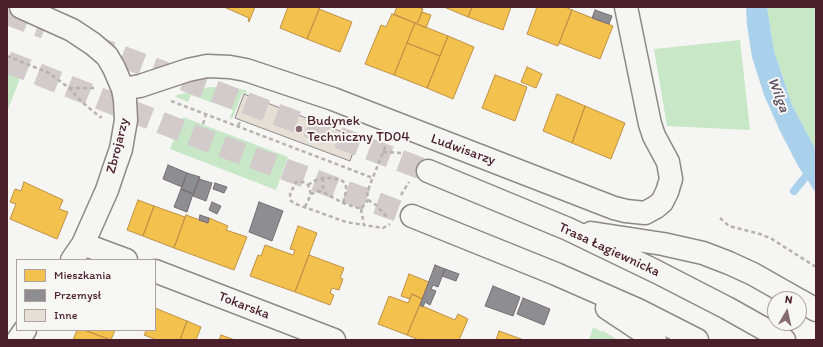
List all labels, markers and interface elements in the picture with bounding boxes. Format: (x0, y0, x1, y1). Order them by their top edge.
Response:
water label: Wilga (763, 75, 793, 115)
place label: Budynek Techniczny TD04 (307, 113, 410, 146)
street label: Zbrojarzy (103, 117, 133, 175)
marker: Budynek Techniczny TD04 (294, 124, 304, 134)
street label: Ludwisarzy (428, 131, 498, 169)
street label: Trasa Łagiewnicka (556, 219, 662, 281)
legend (16, 259, 156, 331)
text: Mieszkania (54, 268, 111, 282)
text: Przemysł (54, 288, 101, 302)
street label: Tokarska (216, 289, 272, 323)
north arrow (767, 291, 807, 331)
text: N (784, 293, 793, 307)
text: Inne (54, 308, 77, 322)

